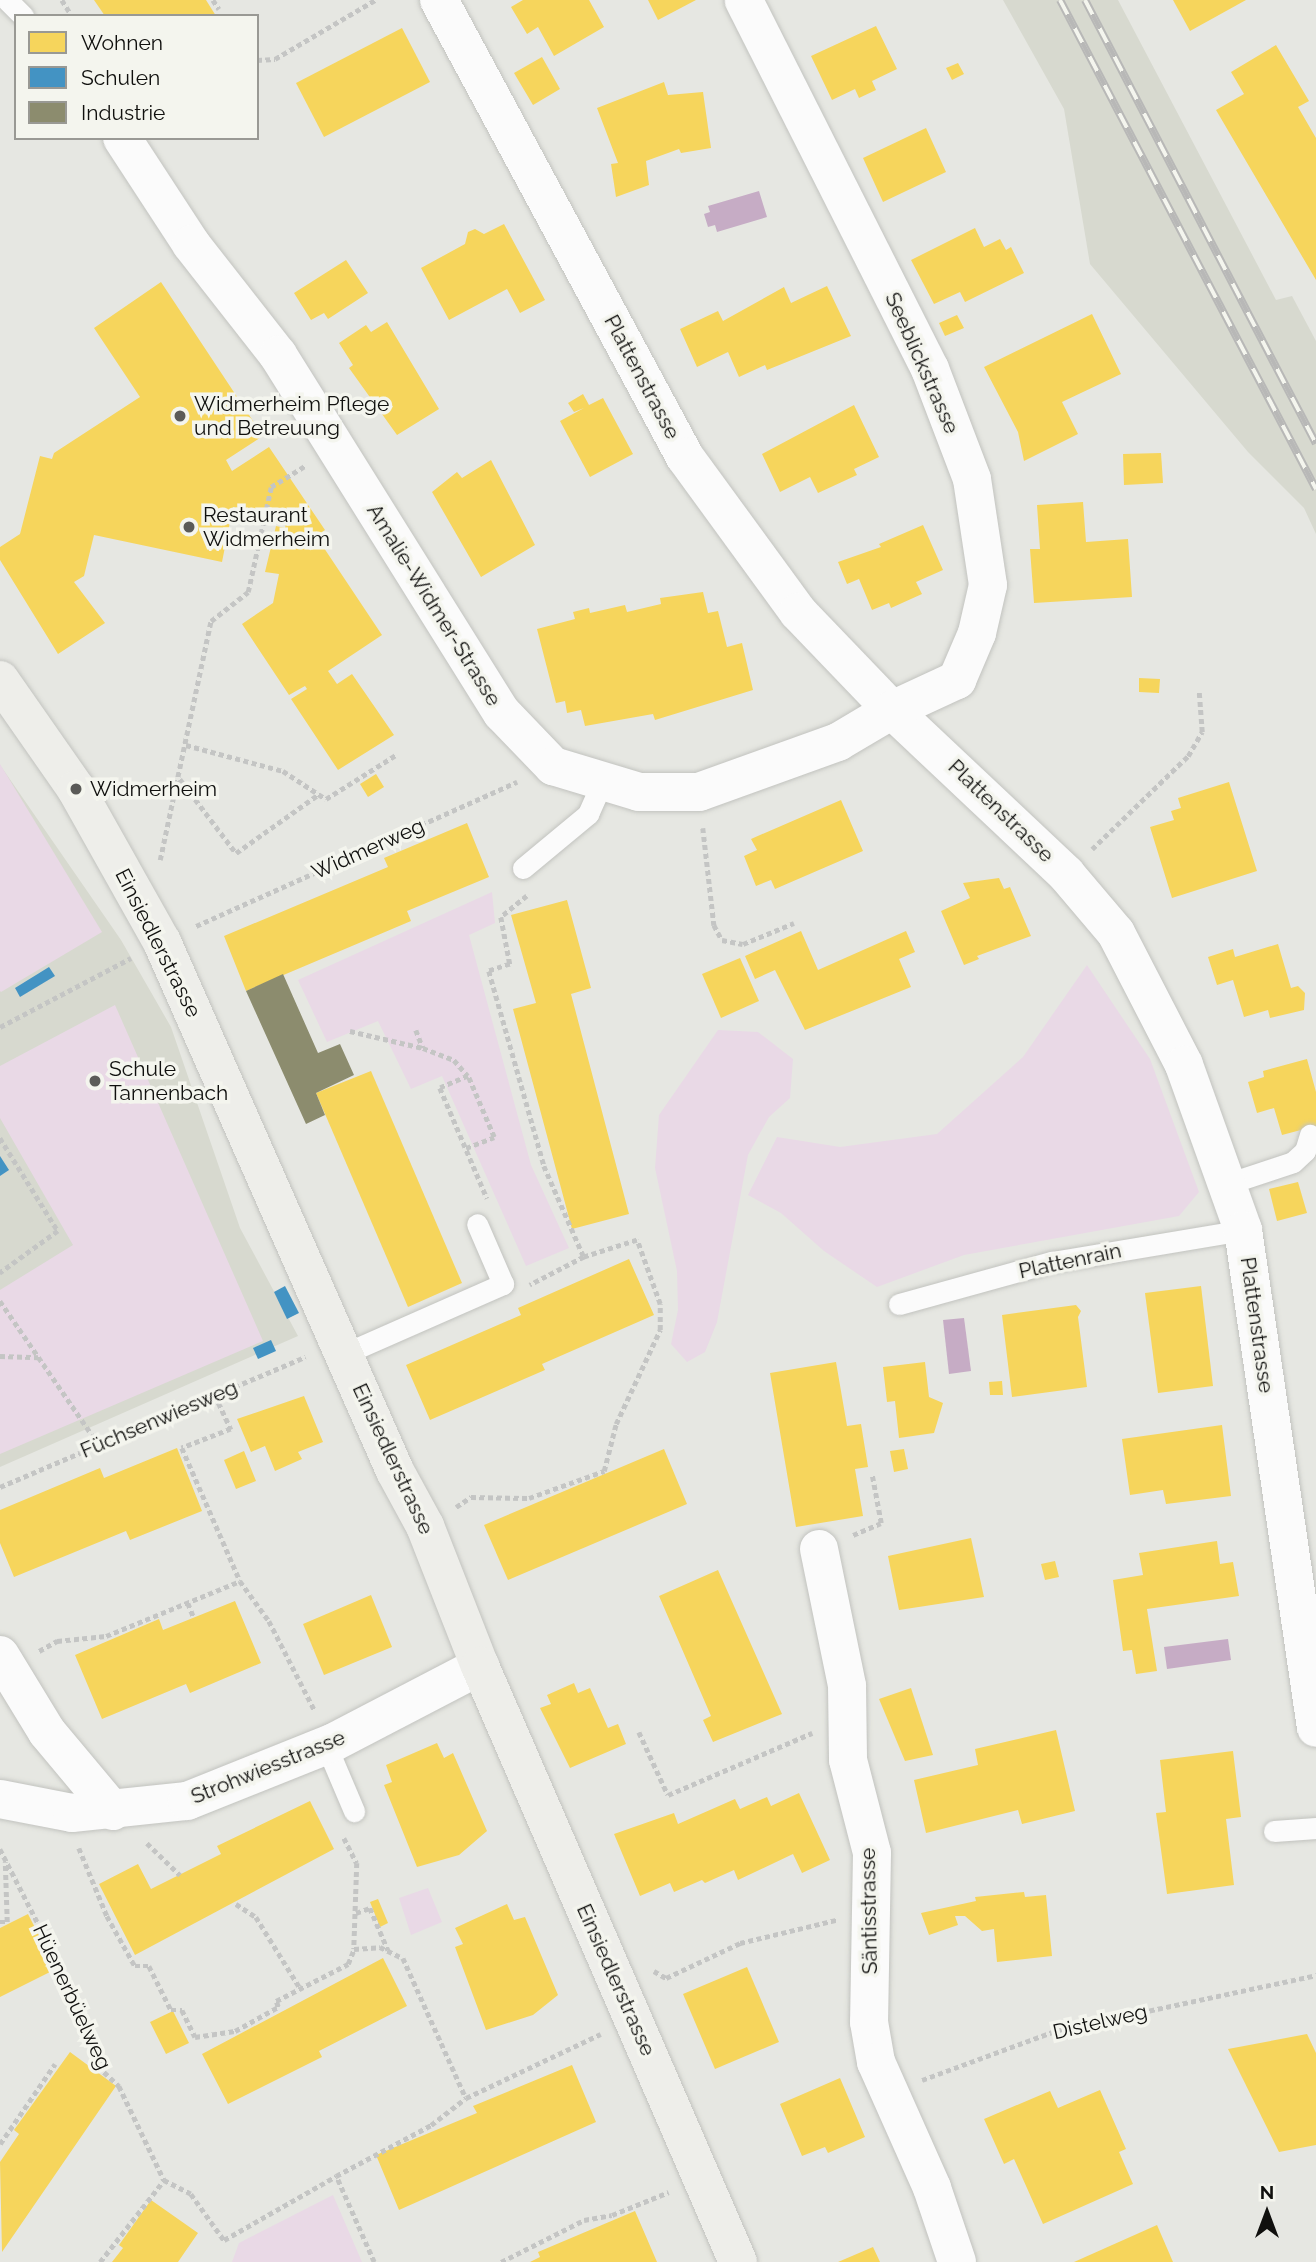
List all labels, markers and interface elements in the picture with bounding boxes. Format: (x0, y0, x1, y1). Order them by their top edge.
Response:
legend (14, 14, 259, 140)
text: Wohnen (81, 30, 163, 55)
text: Schulen (81, 65, 160, 90)
text: Industrie (81, 100, 165, 125)
street label: Seeblickstrasse (880, 289, 964, 437)
street label: Plattenstrasse (599, 311, 685, 443)
place label: Widmerheim Pflege und Betreuung (194, 391, 389, 441)
marker: Widmerheim Pflege und Betreuung (172, 408, 188, 424)
street label: Amalie-Widmer-Strasse (361, 499, 507, 711)
place label: Restaurant Widmerheim (203, 502, 330, 552)
marker: Restaurant Widmerheim (181, 519, 197, 535)
street label: Plattenstrasse (943, 754, 1059, 868)
place label: Widmerheim (90, 776, 217, 802)
marker: Widmerheim (68, 781, 84, 797)
street label: Widmerweg (308, 813, 428, 885)
street label: Einsiedlerstrasse (110, 864, 206, 1022)
place label: Schule Tannenbach (109, 1056, 228, 1106)
marker: Schule Tannenbach (87, 1073, 103, 1089)
street label: Plattenrain (1016, 1238, 1124, 1284)
street label: Plattenstrasse (1235, 1255, 1279, 1395)
street label: Füchsenwiesweg (77, 1375, 241, 1463)
street label: Einsiedlerstrasse (347, 1379, 439, 1539)
street label: Strohwiesstrasse (187, 1725, 349, 1809)
street label: Säntisstrasse (855, 1847, 883, 1975)
street label: Einsiedlerstrasse (571, 1900, 661, 2060)
street label: Hüenerbüelweg (27, 1920, 117, 2074)
street label: Distelweg (1050, 1999, 1150, 2045)
north arrow (1232, 2178, 1302, 2248)
text: N (1260, 2181, 1274, 2203)

